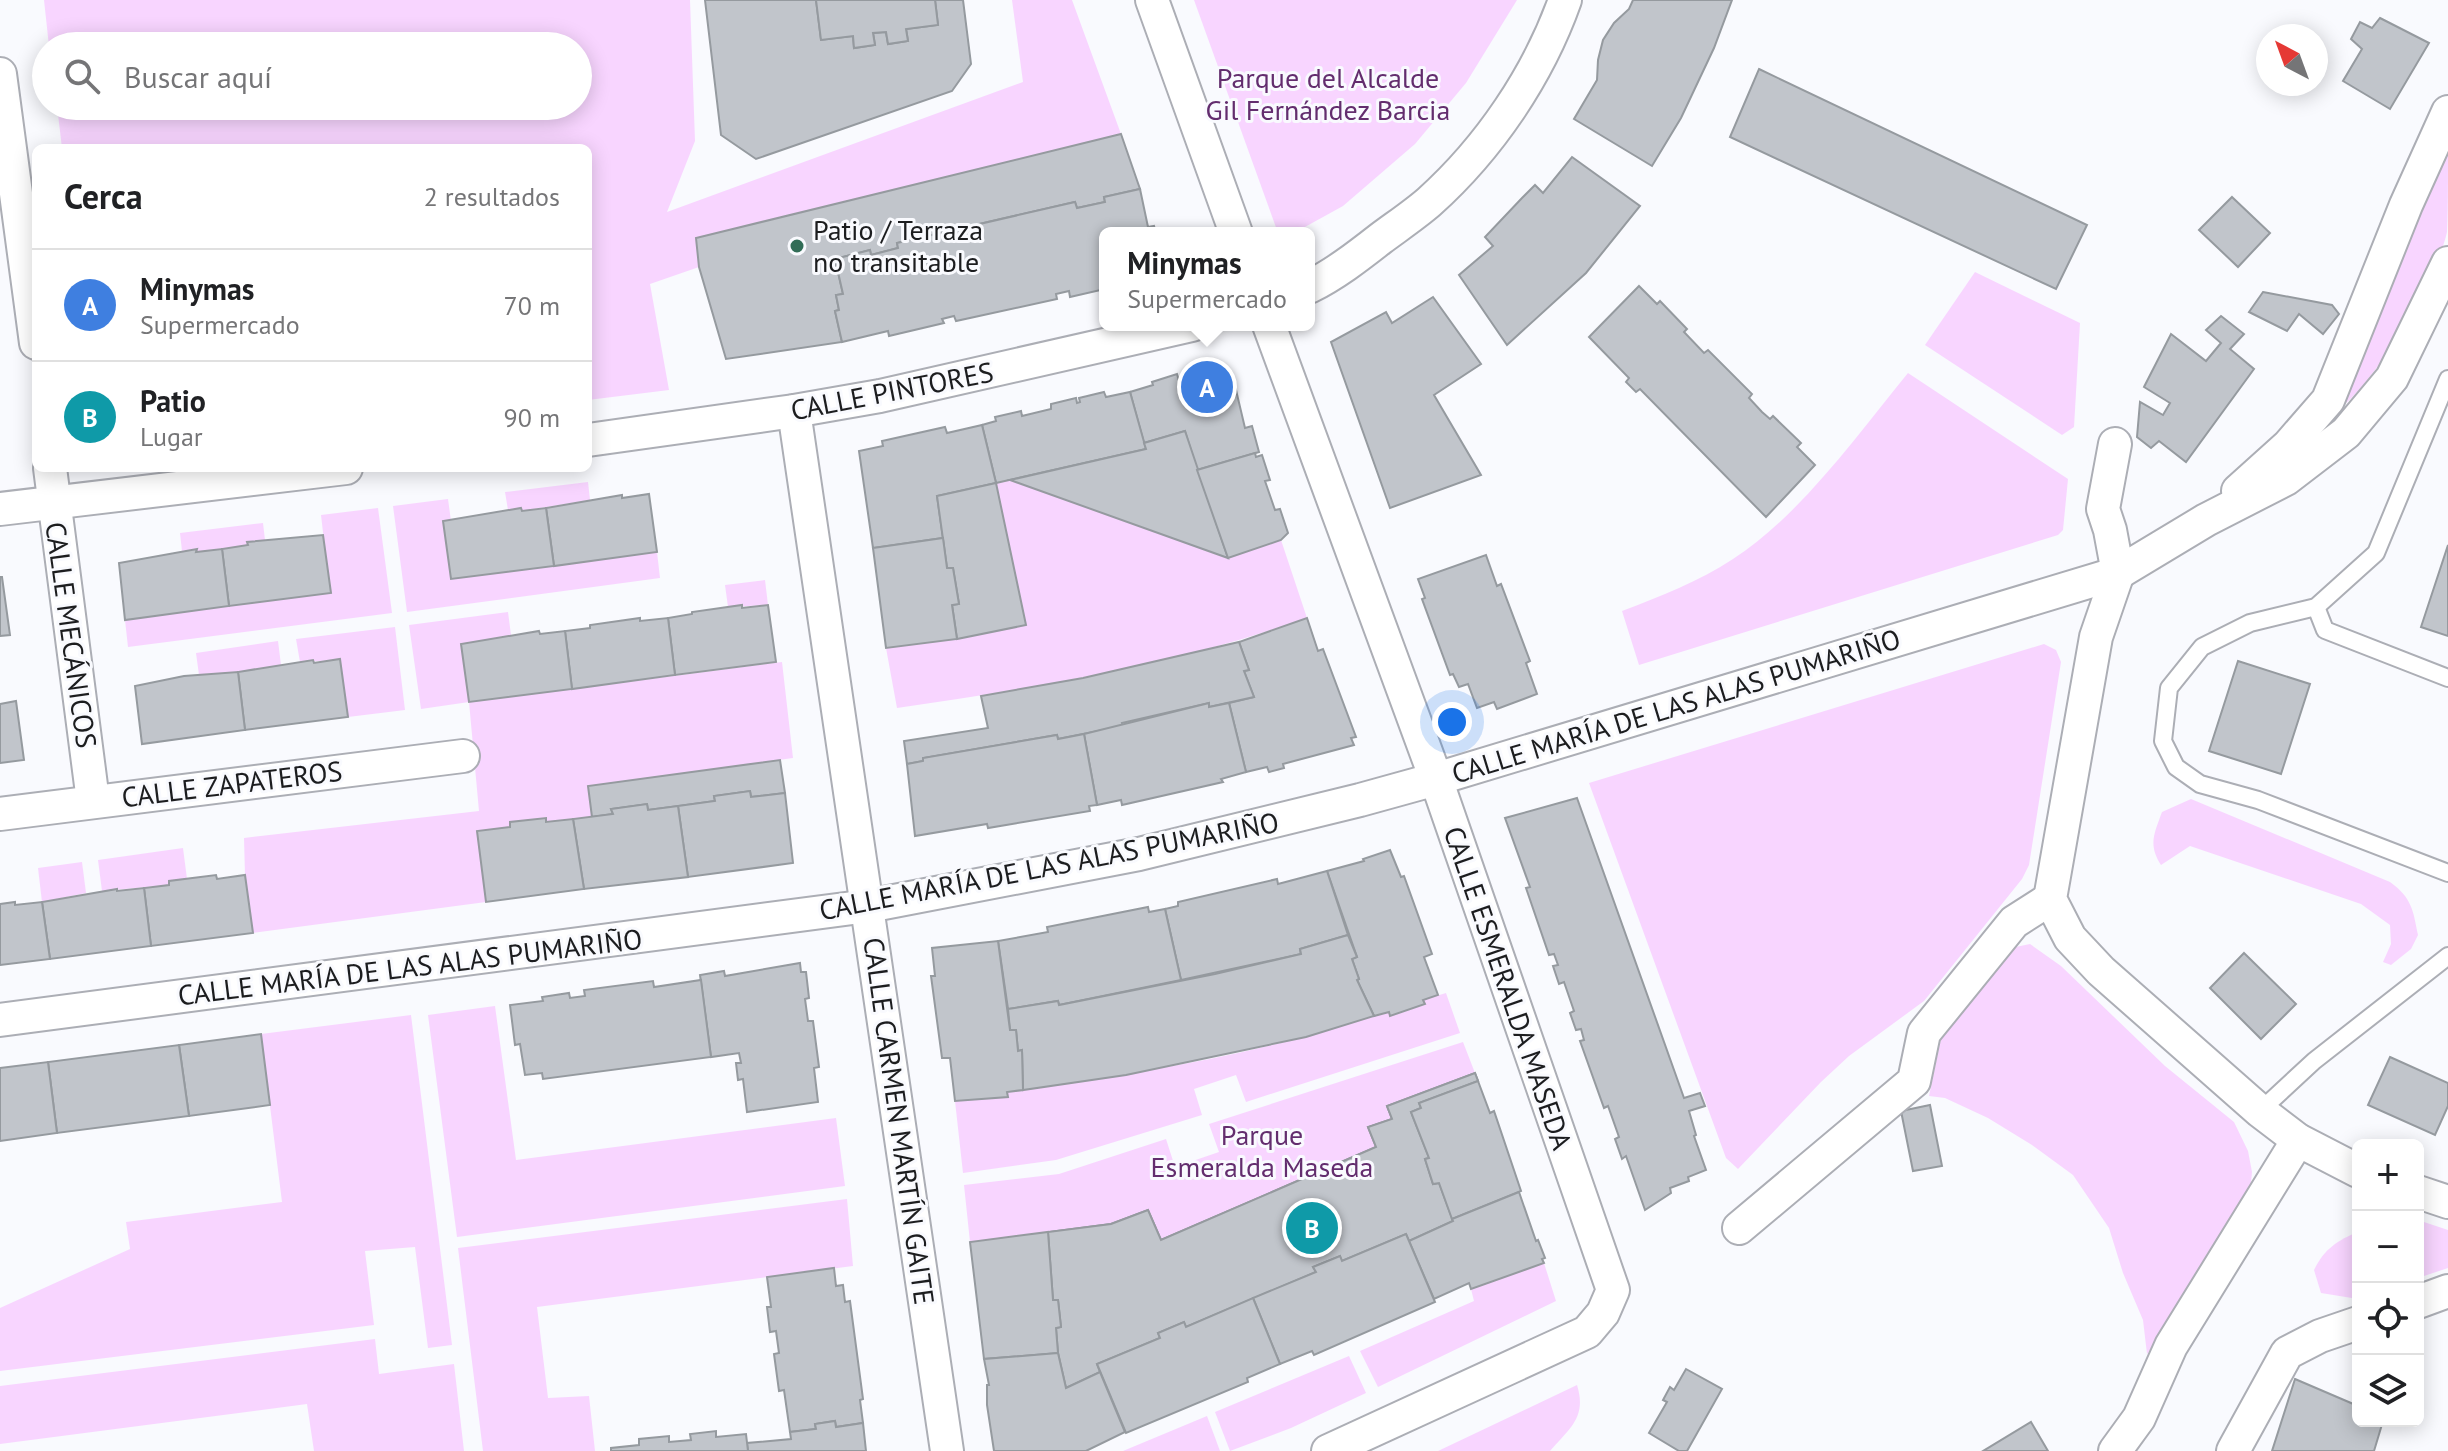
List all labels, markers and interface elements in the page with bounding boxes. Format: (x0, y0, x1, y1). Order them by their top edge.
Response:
north arrow (2256, 24, 2328, 96)
search box (32, 32, 592, 120)
icon: search (60, 54, 104, 98)
text: Buscar aquí (124, 57, 272, 96)
park label: Parque del Alcalde Gil Fernández Barcia (1206, 59, 1450, 128)
text: Cerca (64, 174, 143, 218)
text: 2 resultados (424, 180, 560, 213)
place label: Patio / Terraza no transitable (813, 211, 983, 280)
popup (1099, 227, 1315, 331)
marker: Patio / Terraza no transitable (788, 237, 806, 255)
text: Minymas (1127, 243, 1242, 282)
text: Minymas (140, 269, 254, 308)
text: Supermercado (1127, 282, 1287, 315)
text: A (82, 289, 98, 322)
text: 70 m (504, 289, 560, 322)
text: Supermercado (140, 308, 300, 341)
street label: CALLE PINTORES (787, 353, 996, 428)
pin: A (1181, 357, 1233, 417)
text: Patio (140, 381, 206, 420)
text: B (82, 401, 98, 434)
text: 90 m (504, 401, 560, 434)
text: Lugar (140, 420, 203, 453)
street label: CALLE MECÁNICOS (37, 519, 106, 750)
street label: CALLE MARÍA DE LAS ALAS PUMARIÑO (1447, 620, 1905, 792)
your location (1432, 702, 1472, 742)
street label: CALLE ZAPATEROS (120, 752, 344, 815)
street label: CALLE MARÍA DE LAS ALAS PUMARIÑO (816, 803, 1282, 928)
street label: CALLE ESMERALDA MASEDA (1436, 821, 1581, 1155)
street label: CALLE MARÍA DE LAS ALAS PUMARIÑO (176, 920, 644, 1013)
street label: CALLE CARMEN MARTÍN GAITE (855, 935, 944, 1307)
park label: Parque Esmeralda Maseda (1151, 1116, 1373, 1185)
map controls (2352, 1139, 2424, 1427)
button: + (2352, 1139, 2424, 1211)
pin: B (1286, 1198, 1338, 1258)
button: − (2352, 1211, 2424, 1283)
button: locate (2352, 1283, 2424, 1355)
button: layers (2352, 1355, 2424, 1427)

